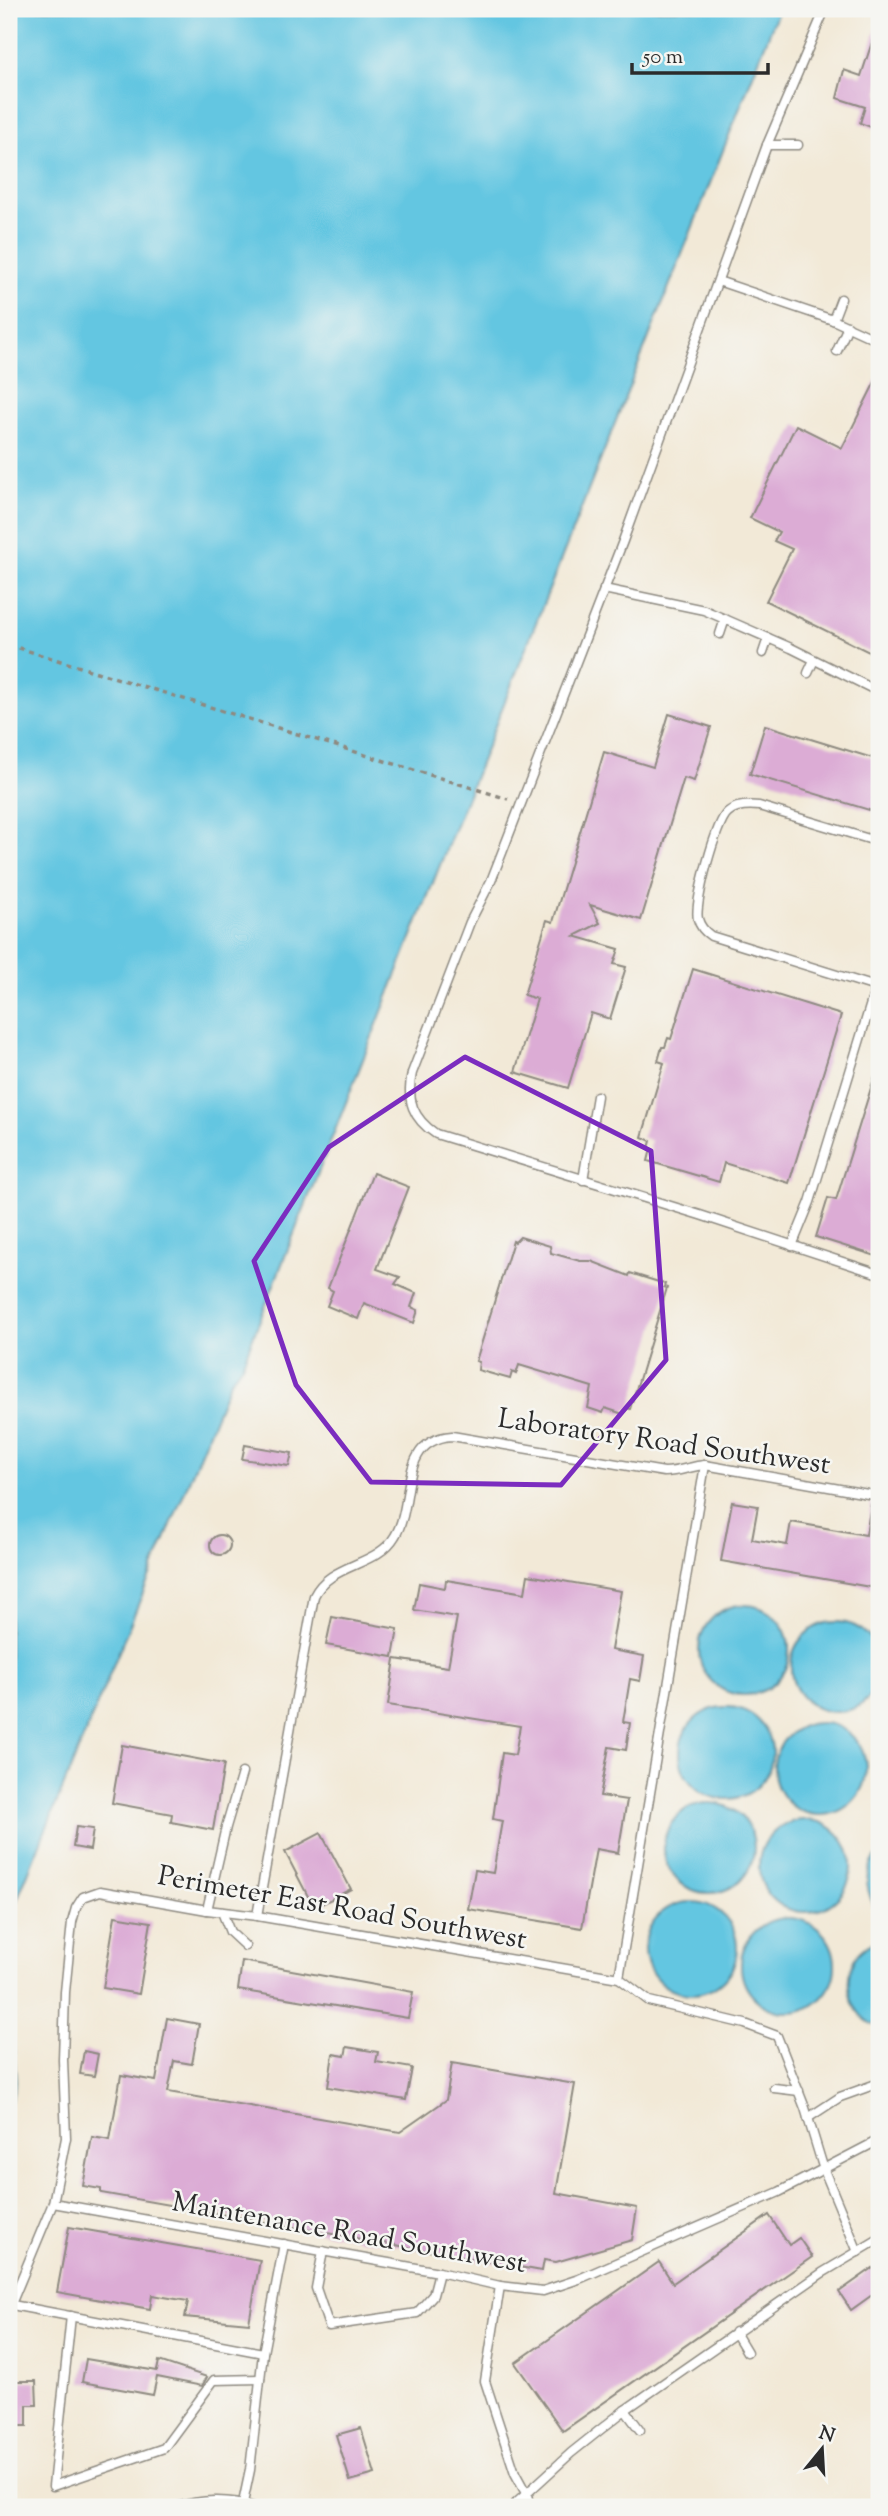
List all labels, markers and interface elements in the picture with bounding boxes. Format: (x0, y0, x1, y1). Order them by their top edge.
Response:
scale bar (632, 32, 769, 76)
text: 50 m (642, 43, 683, 73)
street label: Laboratory Road Southwest (495, 1400, 833, 1486)
street label: Perimeter East Road Southwest (154, 1857, 530, 1961)
street label: Maintenance Road Southwest (169, 2183, 530, 2285)
north arrow (786, 2414, 856, 2484)
text: N (815, 2420, 838, 2450)

